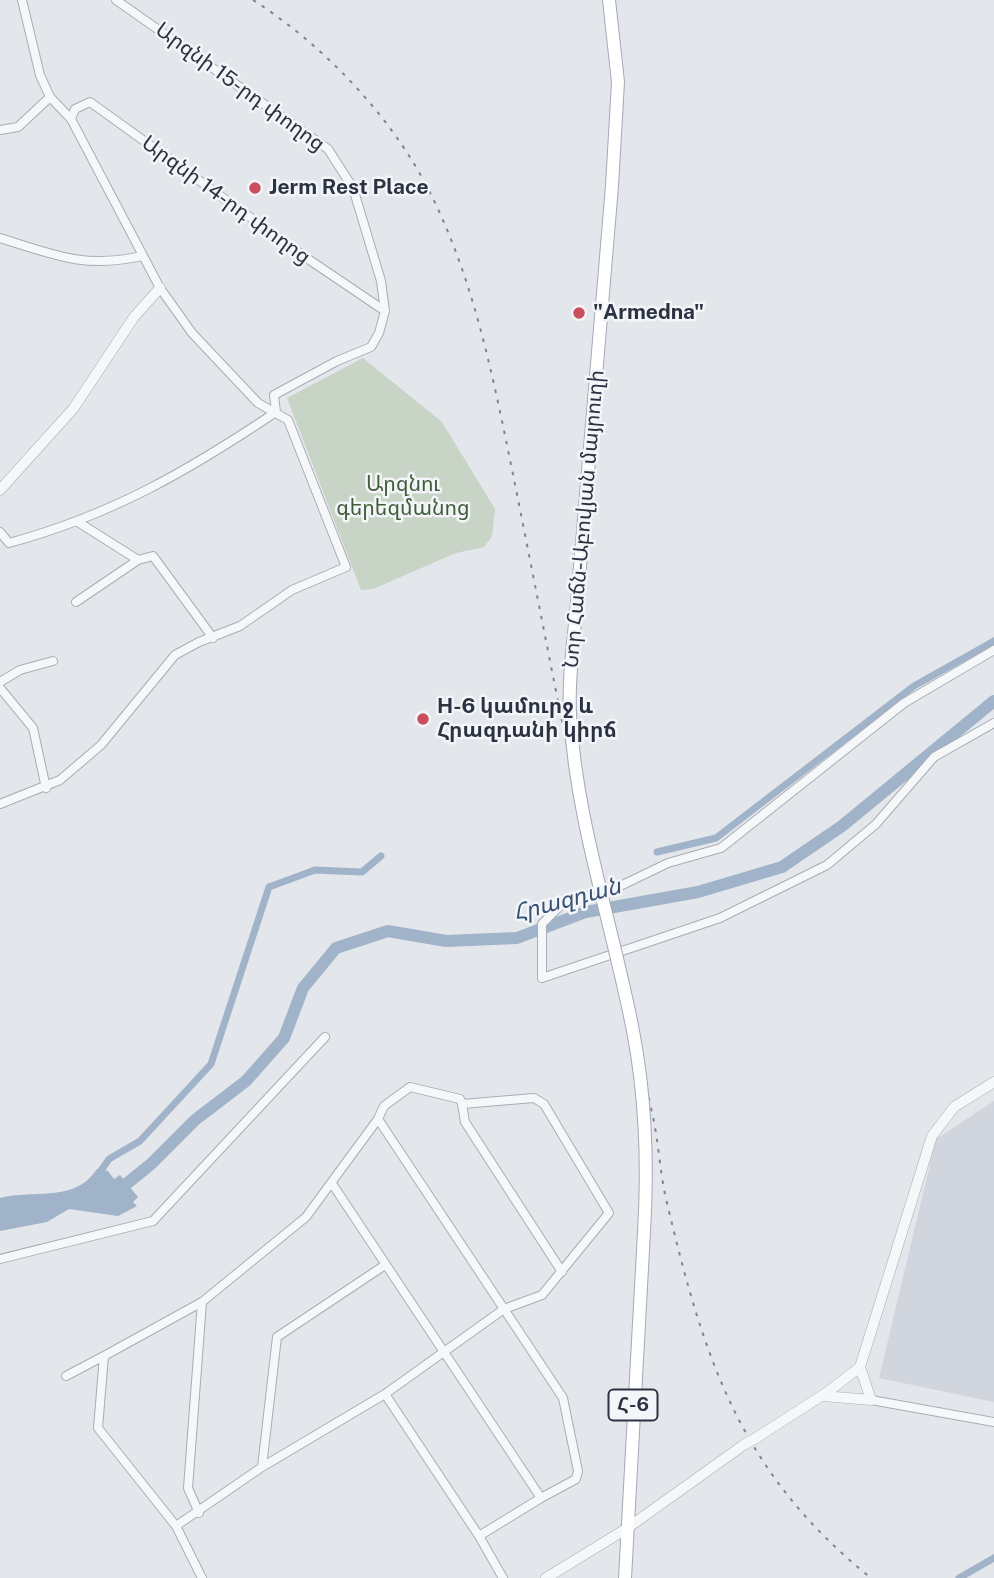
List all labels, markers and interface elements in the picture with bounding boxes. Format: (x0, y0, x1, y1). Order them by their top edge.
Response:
street label: Արզնի 15-րդ փողոց (150, 17, 330, 157)
street label: Արզնի 14-րդ փողոց (137, 130, 315, 270)
place label: Jerm Rest Place (269, 175, 428, 201)
marker: Jerm Rest Place (247, 180, 263, 196)
place label: "Armedna" (593, 300, 704, 326)
marker: "Armedna" (571, 305, 587, 321)
street label: Նոր Հաճն-Աբովյան մայրուղի (558, 369, 610, 669)
park label: Արզնու գերեզմանոց (336, 472, 470, 522)
place label: H-6 կամուրջ և Հրազդանի կիրճ (437, 694, 617, 744)
marker: H-6 կամուրջ և Հրազդանի կիրճ (415, 711, 431, 727)
water label: Հրազդան (510, 872, 624, 928)
road number: Հ-6 (608, 1390, 658, 1420)

